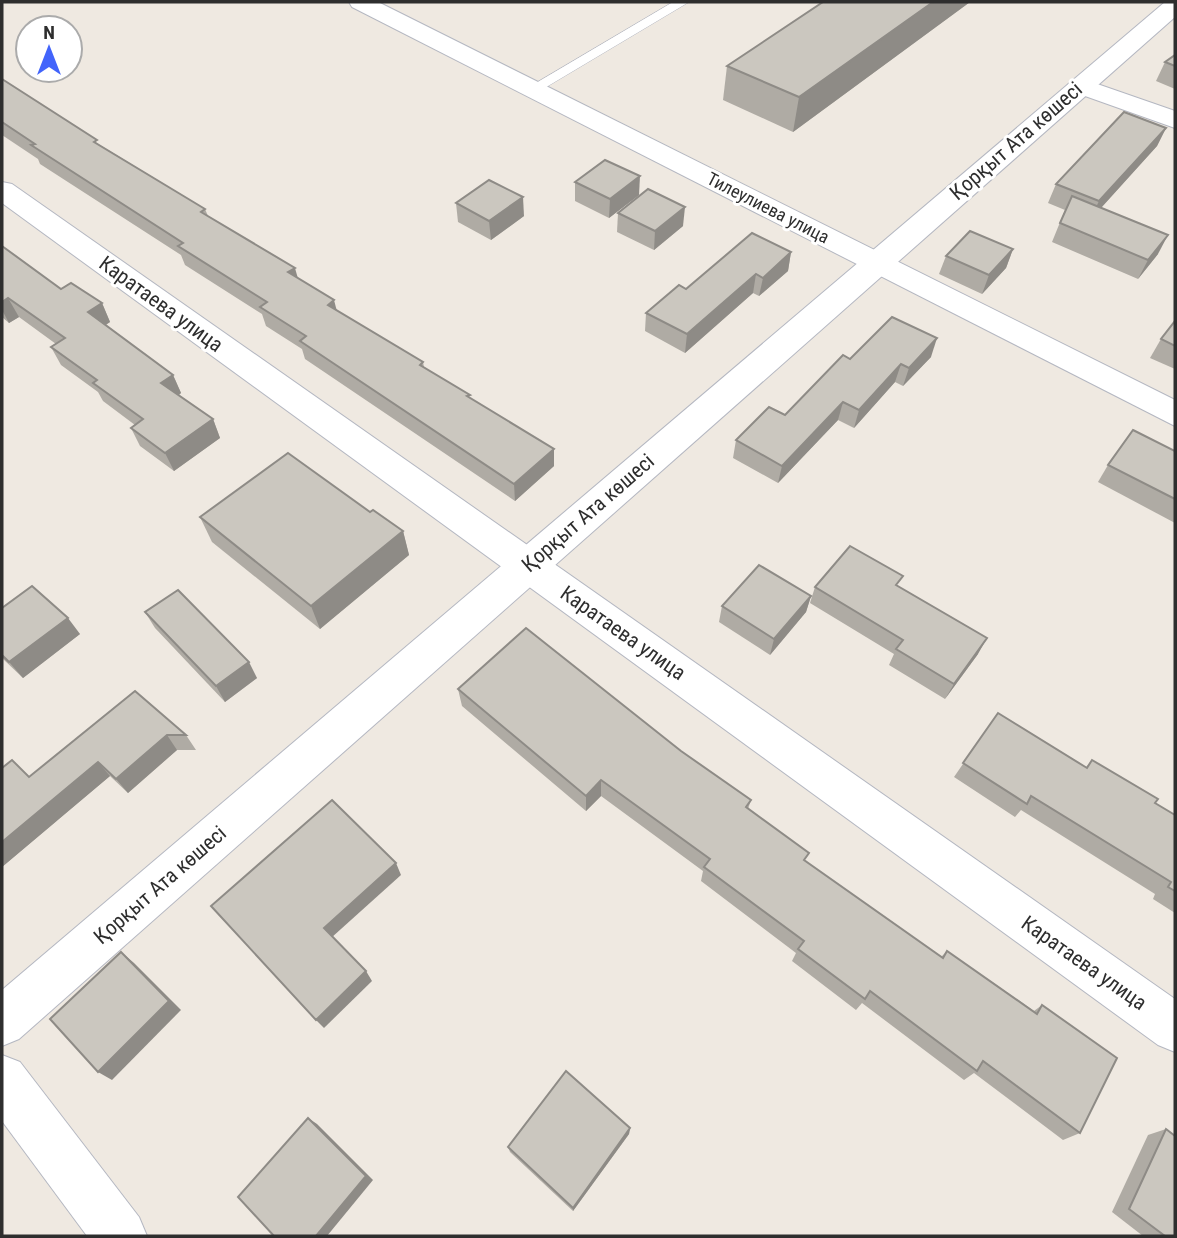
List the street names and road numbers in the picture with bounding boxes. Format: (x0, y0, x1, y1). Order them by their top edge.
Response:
street label: Қорқыт Ата көшесі (945, 77, 1087, 205)
street label: Тилеулиева улица (704, 168, 833, 247)
street label: Каратаева улица (94, 251, 228, 357)
street label: Қорқыт Ата көшесі (517, 449, 659, 577)
street label: Каратаева улица (556, 581, 690, 685)
street label: Қорқыт Ата көшесі (89, 821, 231, 949)
street label: Каратаева улица (1017, 911, 1151, 1015)

